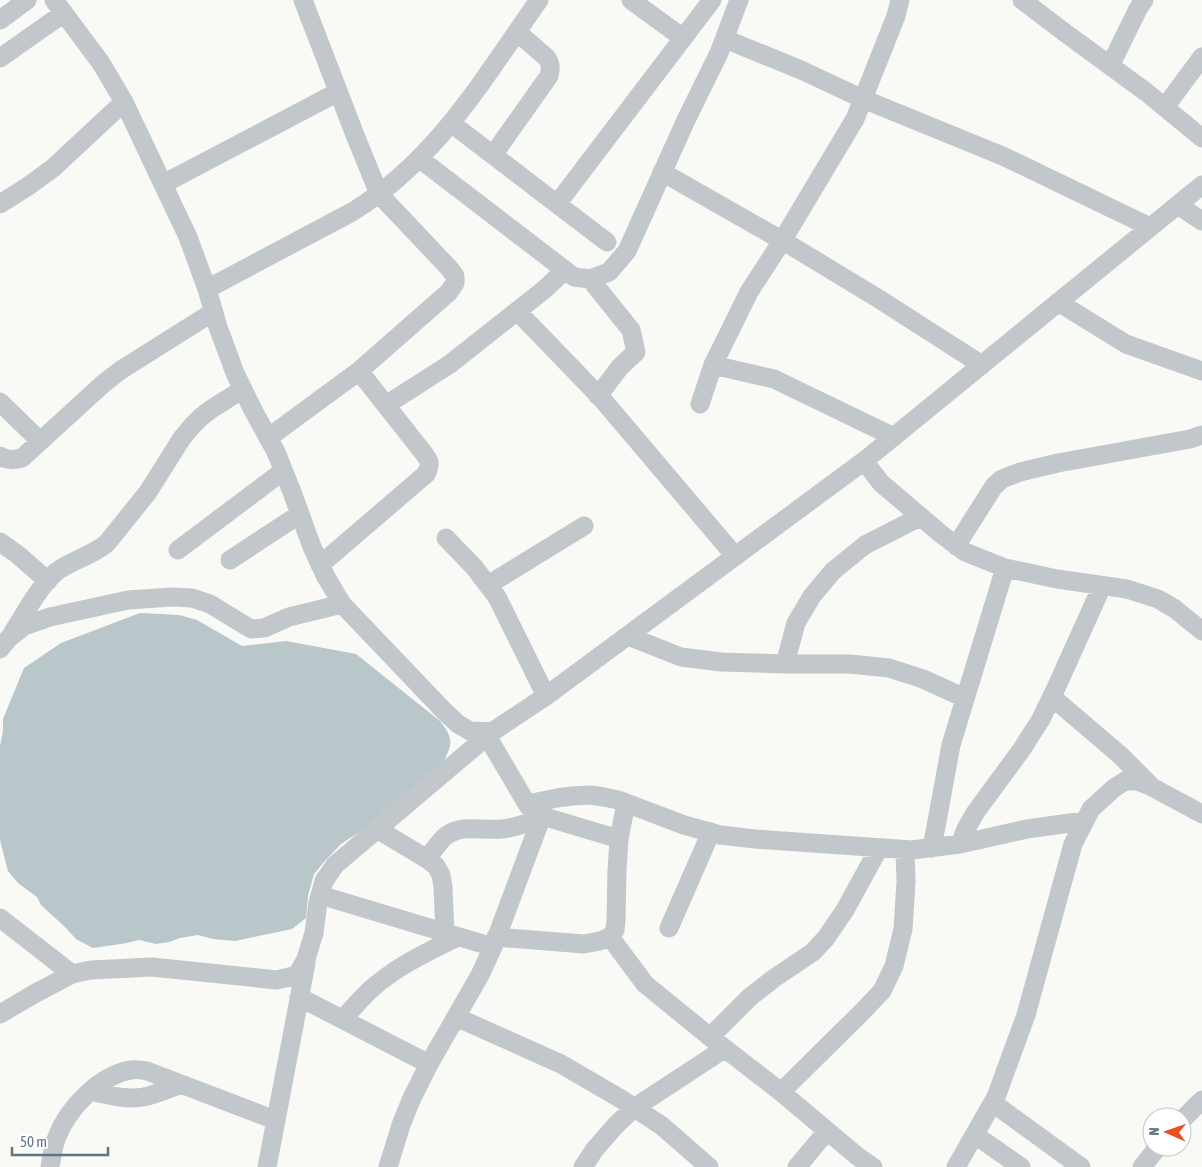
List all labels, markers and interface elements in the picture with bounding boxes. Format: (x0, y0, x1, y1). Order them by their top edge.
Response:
north arrow (1142, 1107, 1192, 1157)
scale bar (12, 1124, 109, 1156)
text: N (1146, 1127, 1162, 1136)
text: 50 m (20, 1133, 47, 1150)

